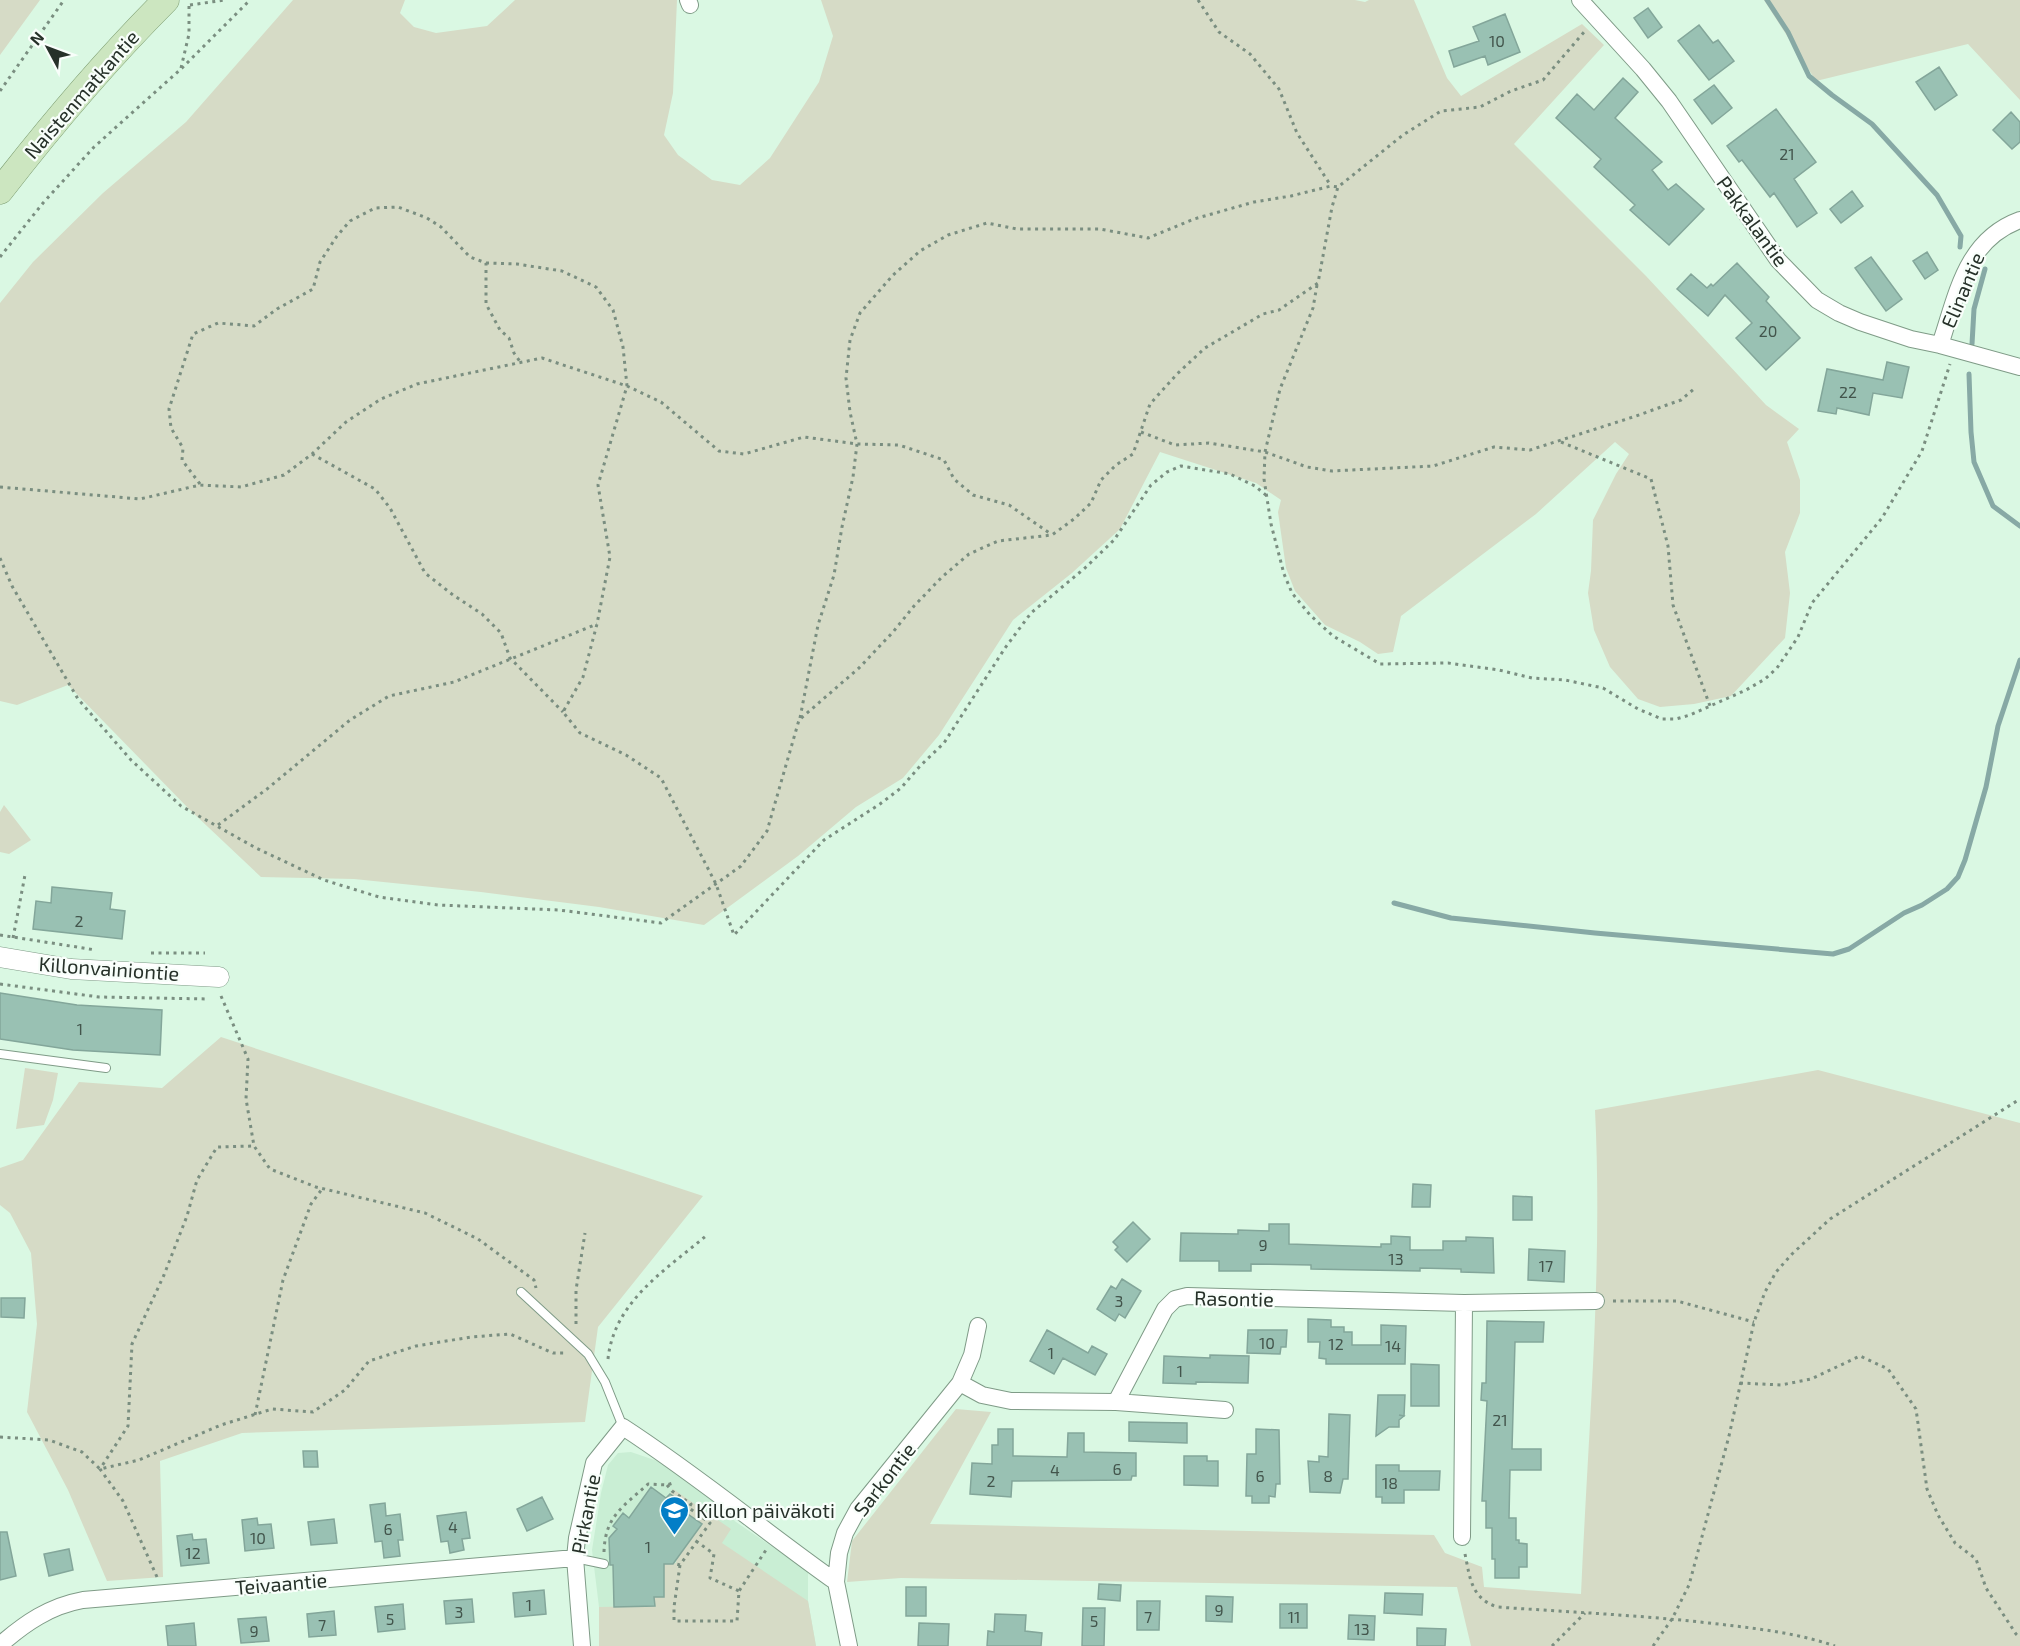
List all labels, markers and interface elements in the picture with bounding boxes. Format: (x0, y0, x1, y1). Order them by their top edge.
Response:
north arrow (18, 18, 78, 78)
street label: Naistenmatkantie (19, 25, 143, 163)
house number: 10 (1489, 31, 1505, 50)
house number: 21 (1779, 144, 1795, 163)
street label: Pakkalantie (1712, 171, 1794, 271)
street label: Elinantie (1935, 249, 1989, 331)
house number: 20 (1759, 321, 1777, 340)
house number: 22 (1839, 382, 1857, 401)
house number: 2 (75, 911, 84, 930)
street label: Killonvainiontie (38, 951, 180, 985)
house number: 1 (77, 1019, 83, 1038)
house number: 9 (1258, 1235, 1268, 1254)
house number: 13 (1388, 1249, 1404, 1268)
house number: 17 (1539, 1256, 1553, 1275)
street label: Rasontie (1194, 1285, 1274, 1311)
house number: 3 (1115, 1291, 1123, 1310)
house number: 10 (1259, 1333, 1275, 1352)
house number: 12 (1328, 1334, 1344, 1353)
house number: 14 (1385, 1336, 1401, 1355)
house number: 1 (1048, 1343, 1054, 1362)
house number: 1 (1177, 1361, 1183, 1380)
house number: 21 (1492, 1410, 1508, 1429)
street label: Sarkontie (848, 1438, 920, 1520)
house number: 6 (1112, 1459, 1122, 1478)
house number: 4 (1050, 1460, 1060, 1479)
house number: 6 (1255, 1466, 1265, 1485)
house number: 8 (1323, 1466, 1333, 1485)
house number: 2 (987, 1471, 996, 1490)
street label: Pirkantie (566, 1472, 604, 1556)
house number: 18 (1382, 1473, 1398, 1492)
school or university icon: Killon päiväkoti (659, 1494, 691, 1536)
place label: Killon päiväkoti (696, 1498, 835, 1522)
house number: 4 (448, 1517, 458, 1536)
house number: 6 (383, 1519, 393, 1538)
house number: 10 (250, 1528, 266, 1547)
house number: 1 (645, 1537, 651, 1556)
house number: 12 (185, 1543, 201, 1562)
street label: Teivaantie (234, 1567, 328, 1599)
house number: 1 (526, 1595, 532, 1614)
house number: 9 (1214, 1600, 1224, 1619)
house number: 3 (455, 1602, 463, 1621)
house number: 7 (1144, 1607, 1152, 1626)
house number: 11 (1288, 1607, 1300, 1626)
house number: 5 (386, 1609, 394, 1628)
house number: 5 (1090, 1611, 1098, 1630)
house number: 7 (318, 1615, 326, 1634)
house number: 13 (1354, 1619, 1370, 1638)
house number: 9 (249, 1621, 259, 1640)

